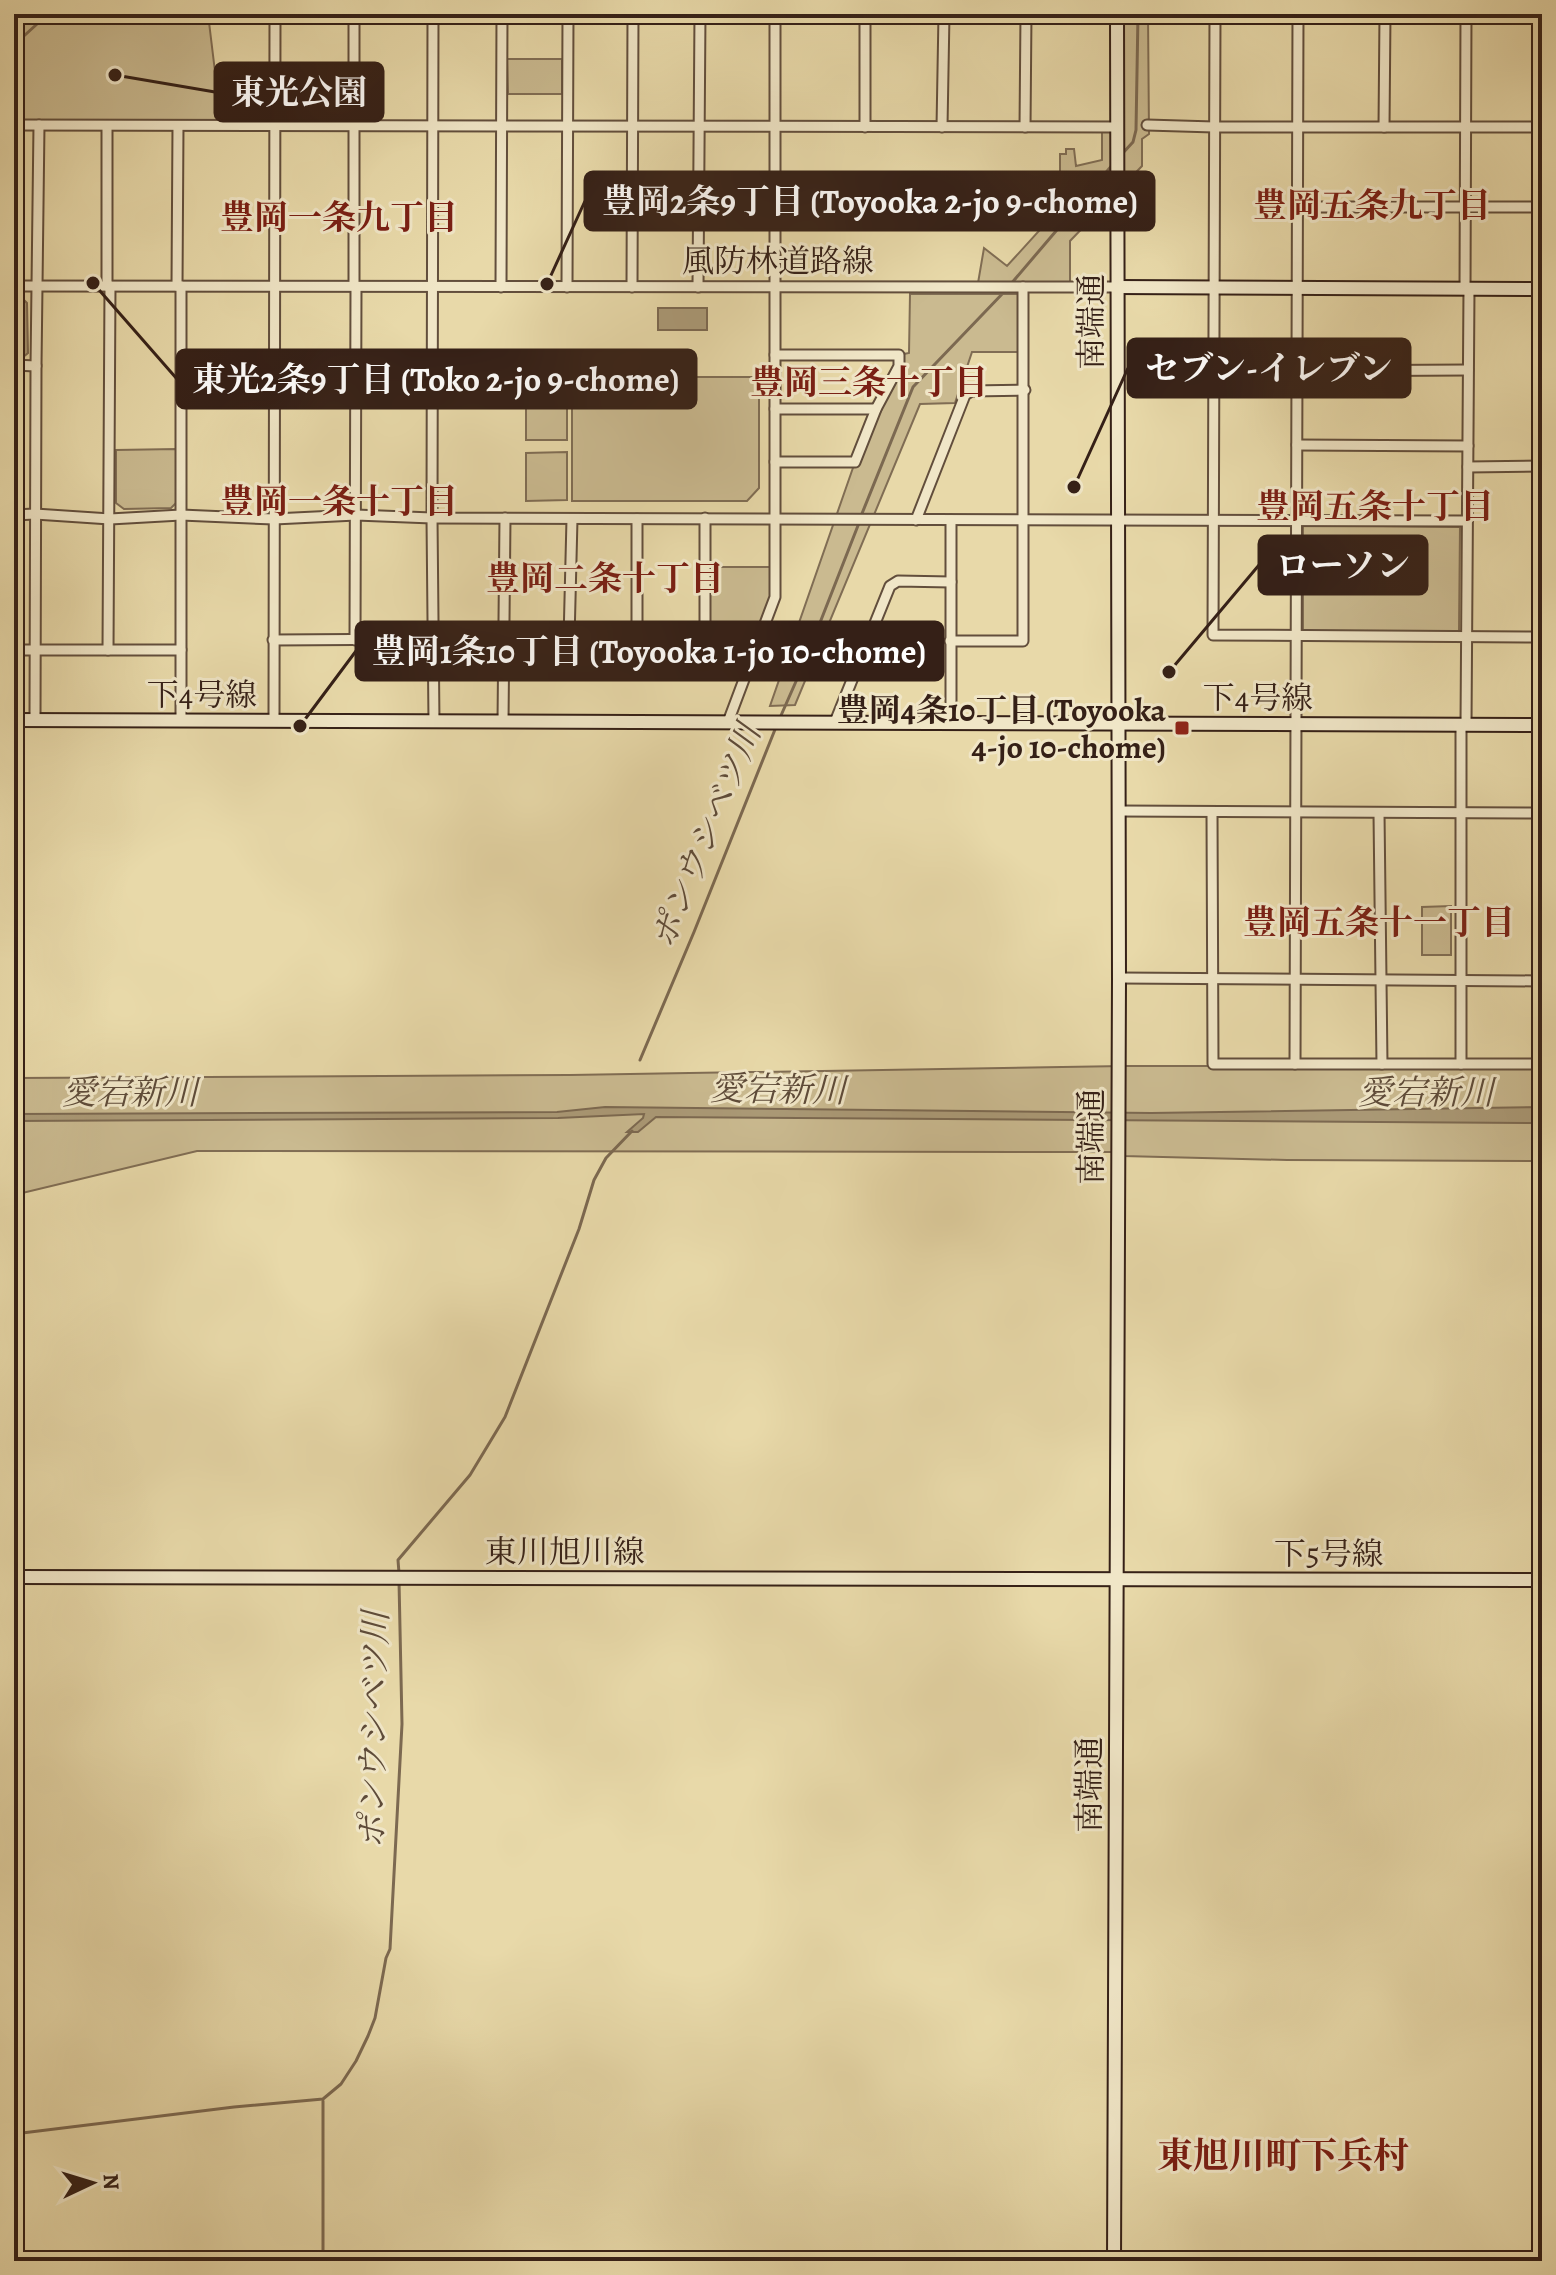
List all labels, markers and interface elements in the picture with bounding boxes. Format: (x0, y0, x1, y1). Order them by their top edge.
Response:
callout: 東光公園 (215, 63, 383, 121)
text: 東光公園 (231, 69, 367, 116)
callout: 豊岡2条9丁目 (Toyooka 2-jo 9-chome) (585, 172, 1154, 230)
text: 豊岡2条9丁目 (Toyooka 2-jo 9-chome) (602, 178, 1138, 225)
district label: 豊岡五条九丁目 (1253, 182, 1491, 229)
district label: 豊岡一条九丁目 (220, 194, 458, 241)
street label: 風防林道路線 (682, 239, 874, 283)
street label: 南端通 (1069, 274, 1113, 370)
callout: セブン-イレブン (1128, 339, 1410, 397)
text: セブン-イレブン (1145, 345, 1393, 392)
callout: 東光2条9丁目 (Toko 2-jo 9-chome) (177, 350, 696, 408)
text: 東光2条9丁目 (Toko 2-jo 9-chome) (192, 356, 680, 403)
district label: 豊岡三条十丁目 (750, 359, 988, 406)
district label: 豊岡一条十丁目 (220, 478, 458, 525)
district label: 豊岡五条十丁目 (1256, 483, 1494, 530)
callout: ローソン (1259, 536, 1427, 594)
text: ローソン (1276, 542, 1410, 589)
district label: 豊岡二条十丁目 (486, 555, 724, 602)
callout: 豊岡1条10丁目 (Toyooka 1-jo 10-chome) (356, 622, 943, 680)
text: 豊岡1条10丁目 (Toyooka 1-jo 10-chome) (372, 628, 926, 675)
street label: 下4号線 (147, 673, 257, 717)
street label: 下4号線 (1203, 676, 1313, 720)
place label: 豊岡4条10丁目 (Toyooka 4-jo 10-chome) (837, 688, 1167, 769)
water label: ポンウシベツ川 (639, 713, 773, 955)
marker: 豊岡4条10丁目 (Toyooka 4-jo 10-chome) (1173, 719, 1191, 737)
district label: 豊岡五条十一丁目 (1243, 899, 1515, 946)
water label: 愛宕新川 (710, 1065, 850, 1114)
water label: 愛宕新川 (62, 1069, 202, 1116)
water label: 愛宕新川 (1358, 1069, 1498, 1116)
street label: 南端通 (1069, 1089, 1113, 1185)
street label: 東川旭川線 (485, 1530, 645, 1574)
street label: 下5号線 (1274, 1532, 1384, 1576)
water label: ポンウシベツ川 (348, 1607, 399, 1849)
street label: 南端通 (1067, 1737, 1111, 1833)
district label: 東旭川町下兵村 (1157, 2131, 1409, 2180)
north arrow (52, 2143, 132, 2223)
text: N (95, 2173, 126, 2191)

